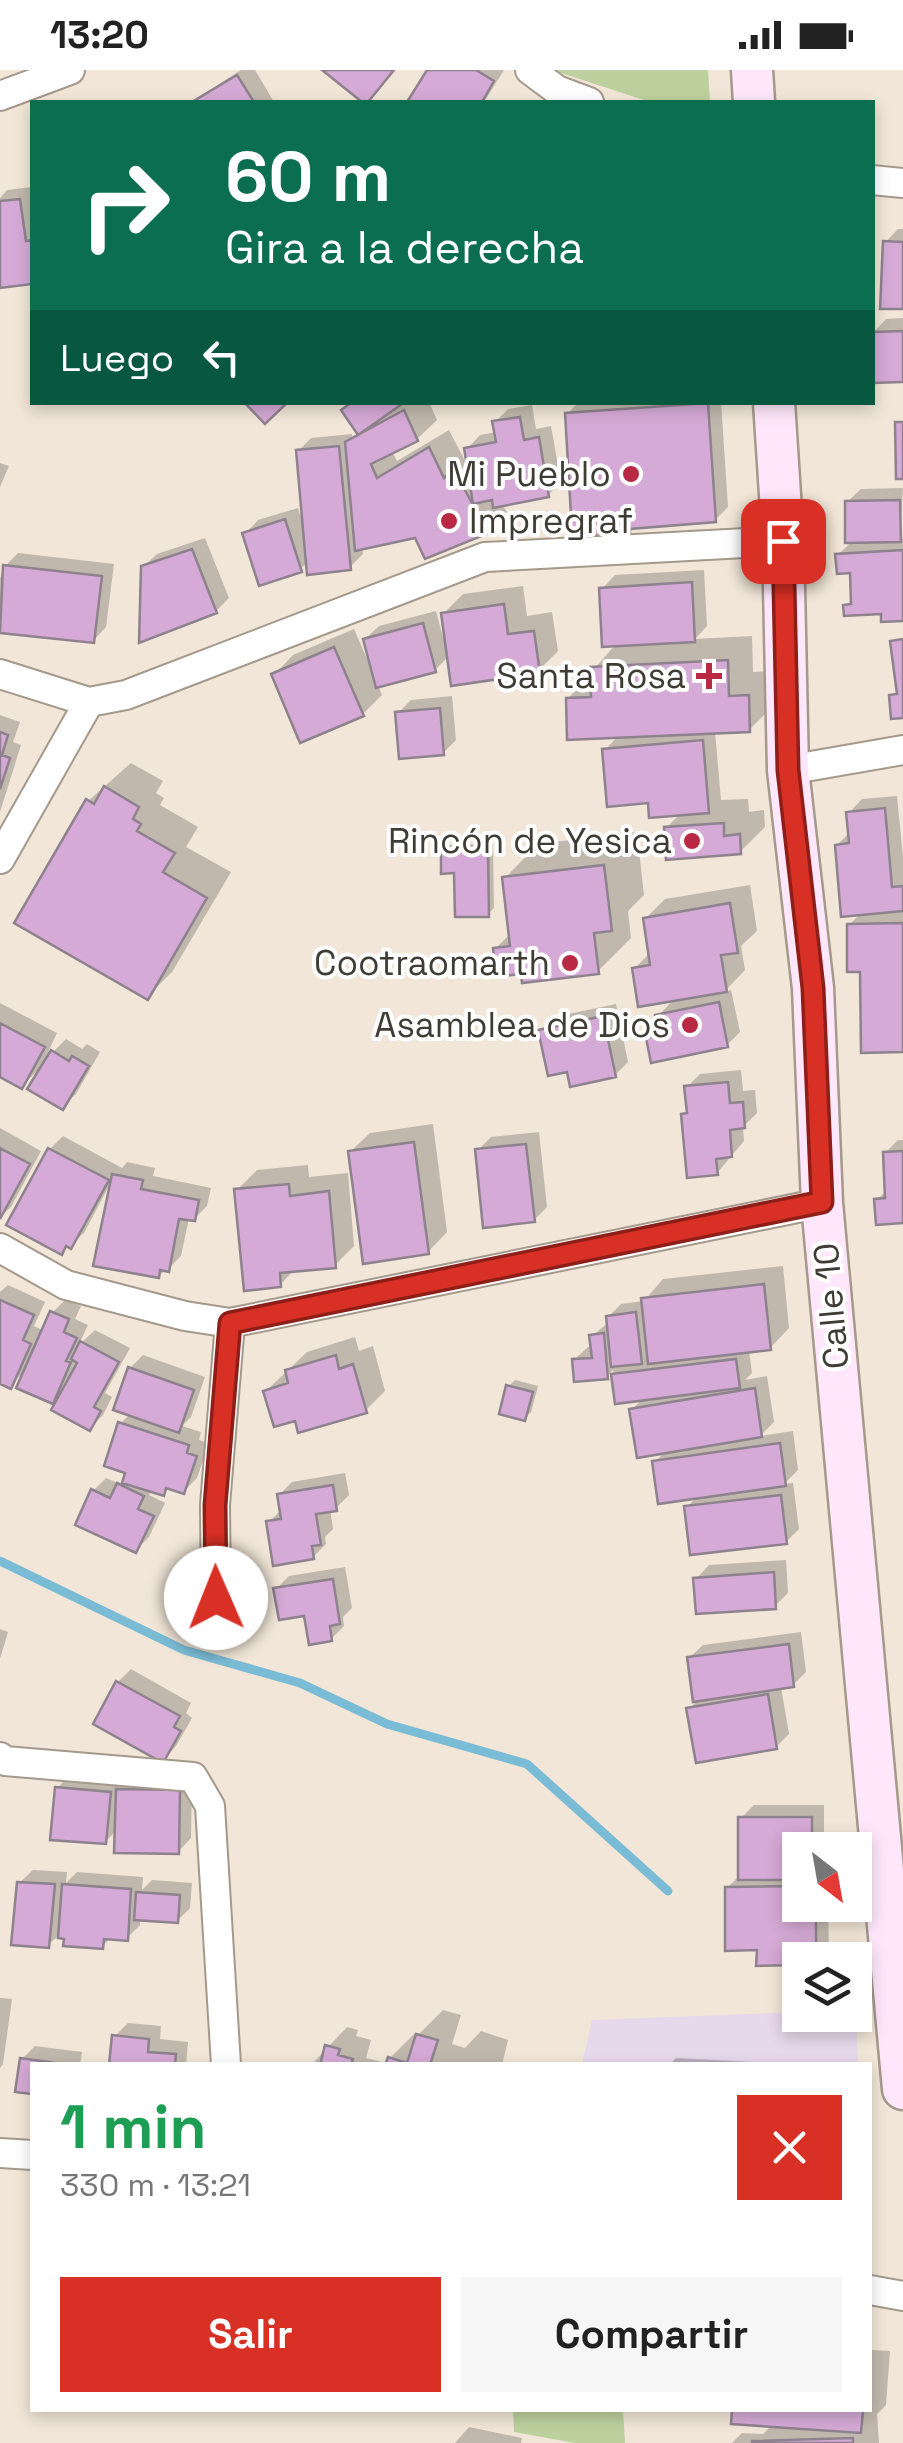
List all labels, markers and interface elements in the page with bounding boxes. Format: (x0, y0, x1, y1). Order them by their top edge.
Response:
text: 13:20 (50, 11, 149, 59)
text: 60 m (225, 132, 391, 221)
icon: right (60, 140, 190, 270)
text: Gira a la derecha (225, 219, 584, 276)
icon: left (194, 330, 249, 385)
text: Luego (60, 334, 174, 382)
place label: Mi Pueblo (447, 452, 611, 496)
marker: Mi Pueblo (620, 463, 642, 485)
place label: Impregraf (469, 499, 633, 543)
pin (741, 499, 826, 584)
marker: Impregraf (438, 510, 460, 532)
icon: arrive (756, 514, 811, 569)
place label: Santa Rosa (496, 654, 686, 698)
marker: Santa Rosa (696, 663, 722, 689)
place label: Rincón de Yesica (388, 819, 672, 863)
marker: Rincón de Yesica (681, 830, 703, 852)
place label: Cootraomarth (314, 941, 550, 985)
marker: Cootraomarth (559, 952, 581, 974)
place label: Asamblea de Dios (374, 1003, 670, 1047)
marker: Asamblea de Dios (679, 1014, 701, 1036)
street label: Calle 10 (804, 1241, 858, 1371)
position arrow (164, 1546, 268, 1650)
north arrow (782, 1832, 872, 1922)
map controls (782, 1832, 872, 2032)
button: layers (782, 1942, 872, 2032)
text: 1 min (60, 2089, 207, 2166)
button: close (737, 2095, 842, 2200)
text: 330 m · 13:21 (60, 2165, 251, 2205)
button: Salir (60, 2277, 441, 2392)
button: Compartir (461, 2277, 842, 2392)

